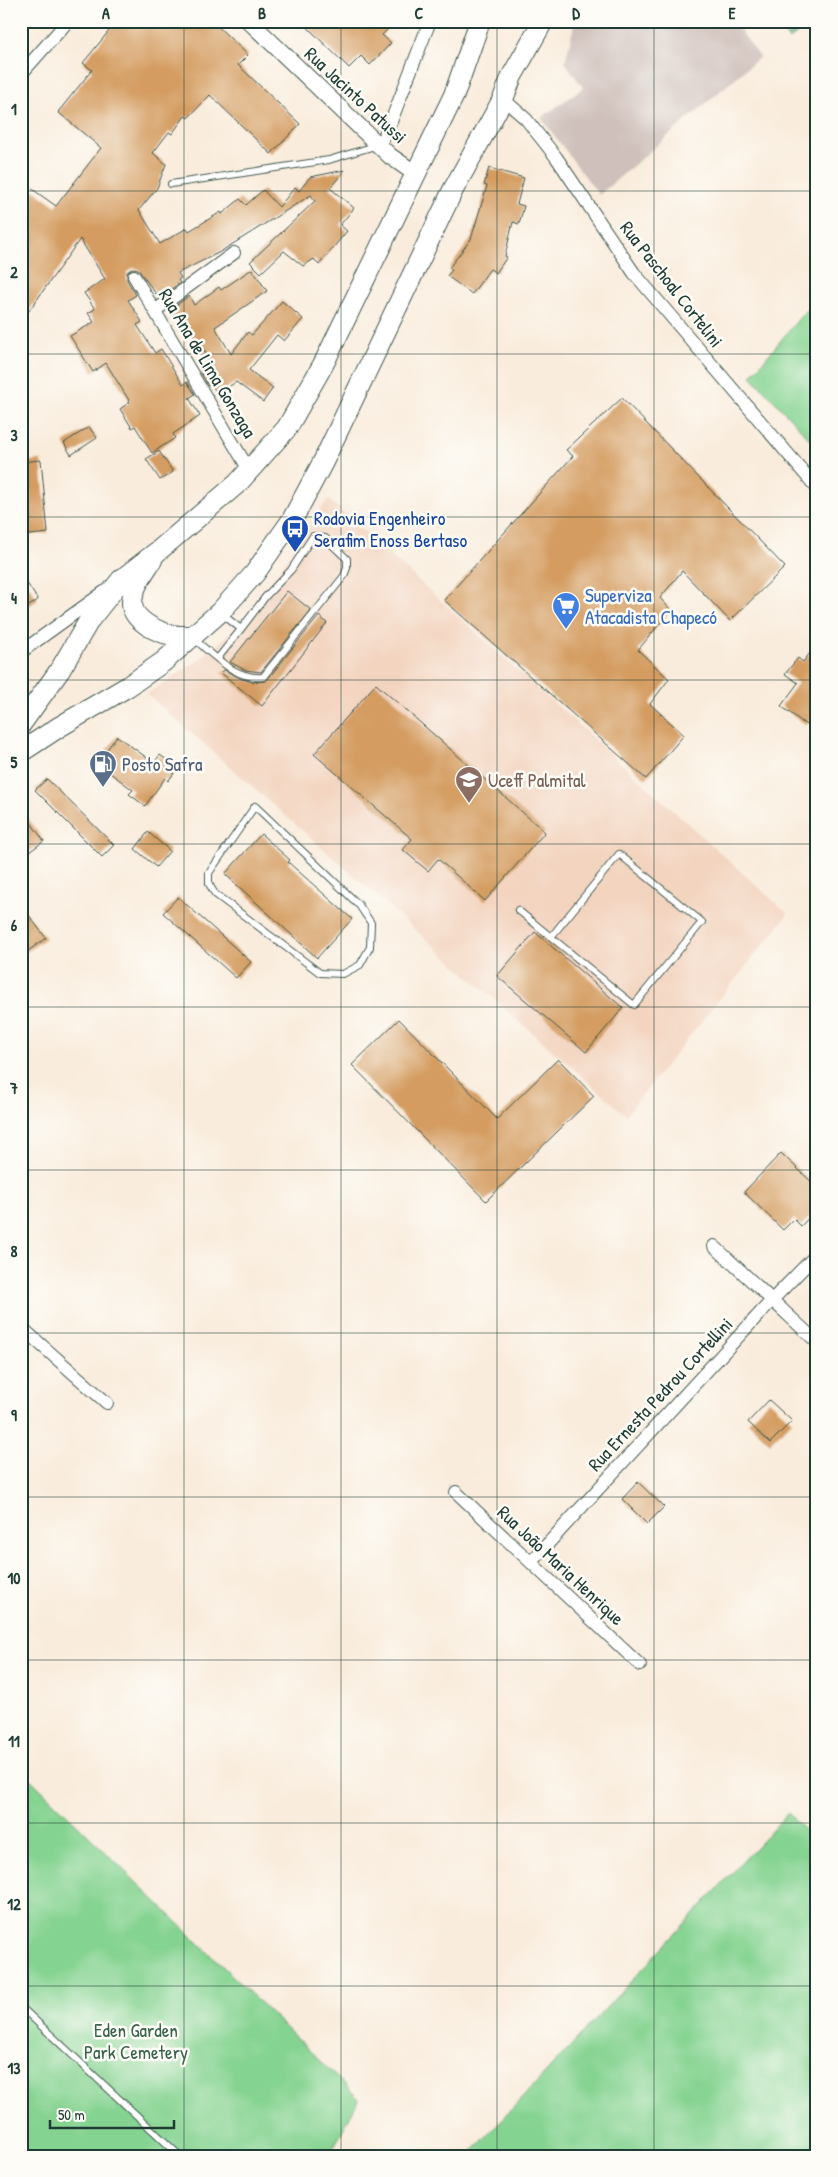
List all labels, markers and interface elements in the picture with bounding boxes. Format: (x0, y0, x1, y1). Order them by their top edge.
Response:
text: A (102, 2, 110, 24)
text: B (258, 2, 266, 24)
text: C (415, 2, 424, 24)
text: D (572, 2, 580, 24)
text: E (728, 2, 736, 24)
street label: Rua Jacinto Patussi (299, 41, 413, 149)
text: 1 (11, 98, 17, 120)
street label: Rua Paschoal Cortelini (615, 216, 729, 352)
text: 2 (10, 261, 18, 283)
street label: Rua Ana de Lima Gonzaga (153, 283, 263, 443)
text: 3 (10, 424, 18, 446)
place label: Rodovia Engenheiro Serafim Enoss Bertaso (314, 505, 467, 553)
bus stop icon: Rodovia Engenheiro Serafim Enoss Bertaso (280, 514, 310, 553)
place label: Superviza Atacadista Chapecó (585, 582, 717, 630)
text: 4 (11, 587, 17, 609)
supermarket icon: Superviza Atacadista Chapecó (551, 591, 581, 630)
fuel station icon: Posto Safra (88, 749, 118, 788)
text: 5 (11, 751, 18, 773)
place label: Posto Safra (122, 751, 203, 777)
school or university icon: Uceff Palmital (454, 765, 484, 804)
place label: Uceff Palmital (488, 767, 587, 793)
text: 6 (11, 914, 18, 936)
text: 7 (9, 1077, 18, 1099)
text: 8 (11, 1240, 18, 1262)
street label: Rua Ernesta Pedrou Cortellini (582, 1311, 738, 1477)
text: 9 (11, 1404, 17, 1426)
street label: Rua João Maria Henrique (492, 1499, 630, 1631)
text: 10 (8, 1567, 20, 1589)
text: 11 (8, 1730, 20, 1752)
text: 12 (7, 1893, 21, 1915)
park label: Eden Garden Park Cemetery (84, 2017, 188, 2065)
text: 13 (8, 2057, 20, 2079)
scale bar (50, 2097, 174, 2129)
text: 50 m (58, 2104, 85, 2125)

